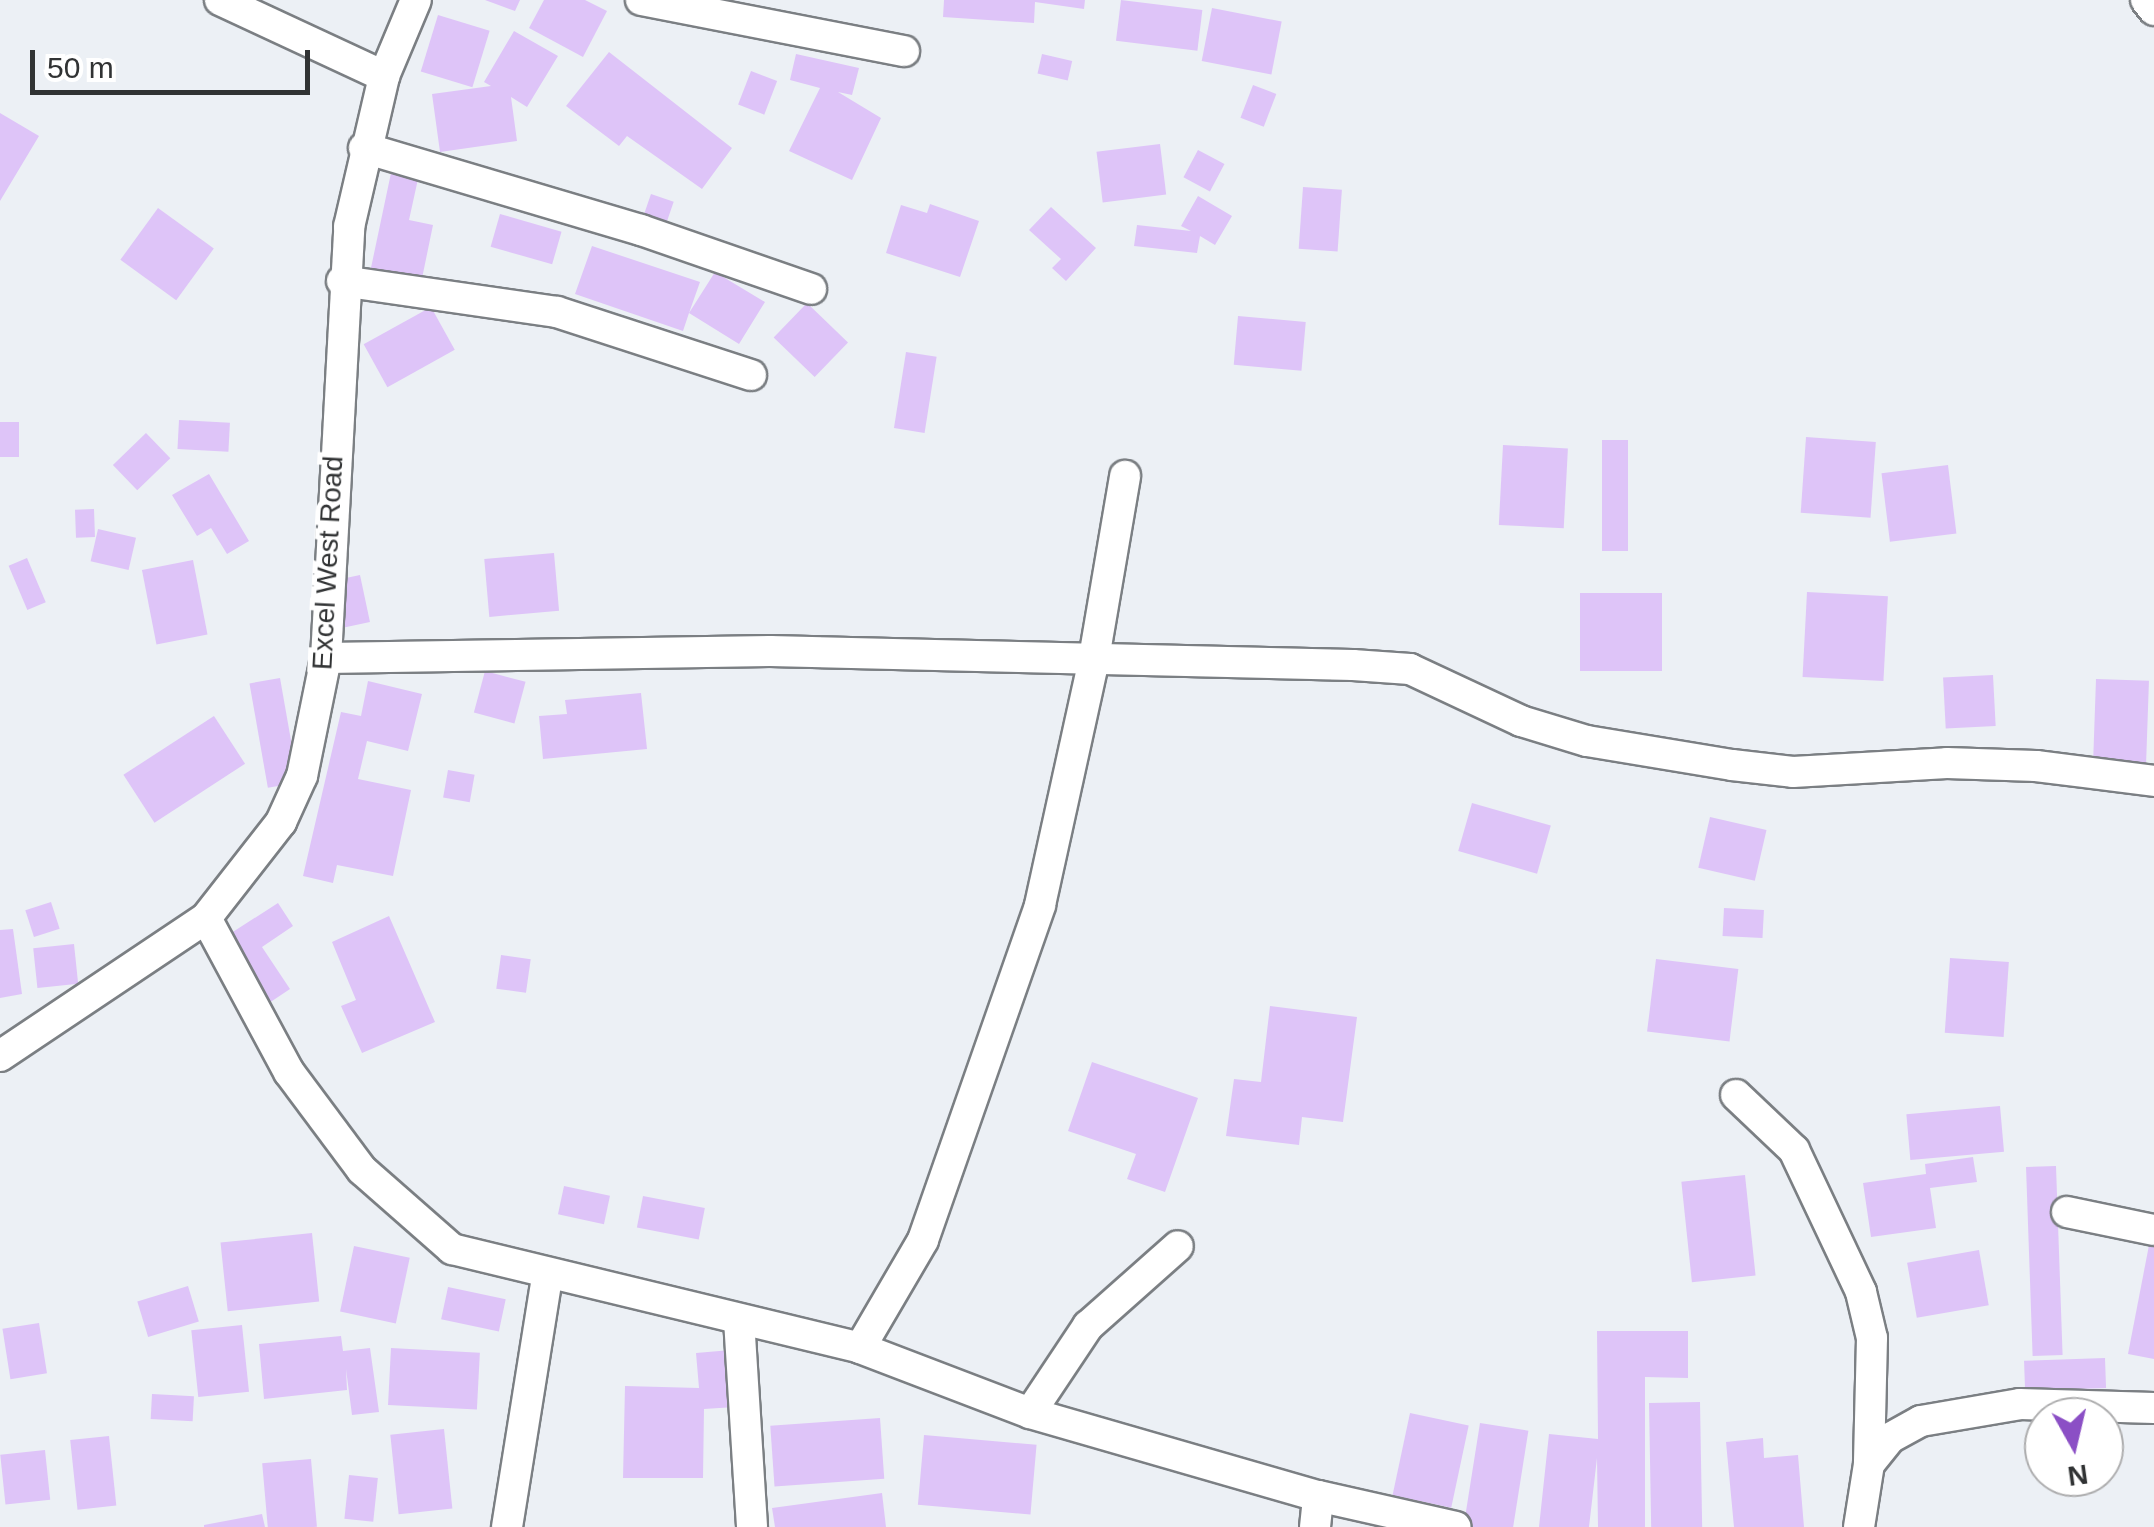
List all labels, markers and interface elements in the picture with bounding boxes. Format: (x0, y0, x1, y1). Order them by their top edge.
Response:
scale bar (35, 30, 315, 92)
text: 50 m (47, 51, 114, 84)
street label: Excel West Road (306, 455, 350, 671)
north arrow (2024, 1397, 2124, 1497)
text: N (2066, 1458, 2090, 1492)

